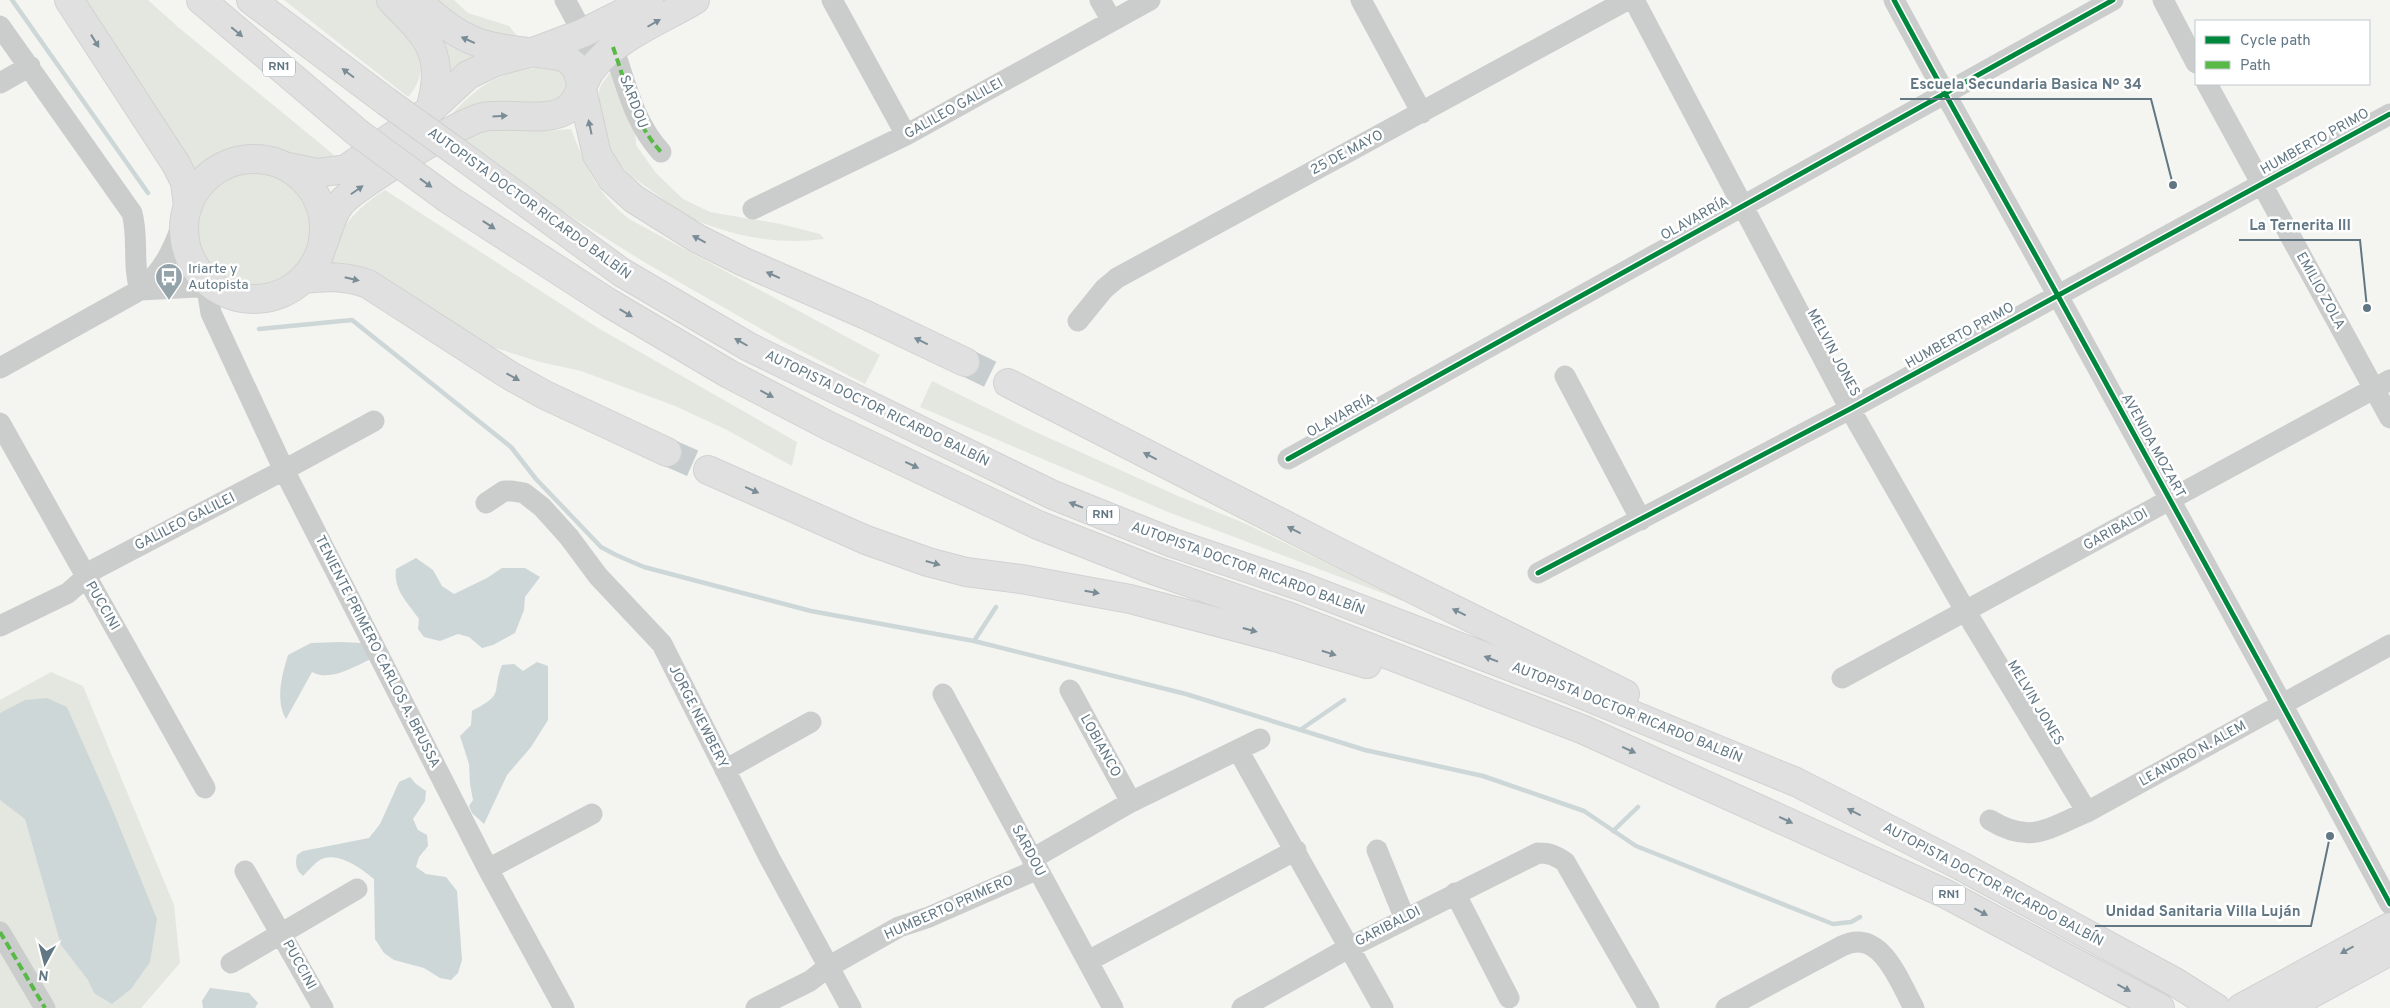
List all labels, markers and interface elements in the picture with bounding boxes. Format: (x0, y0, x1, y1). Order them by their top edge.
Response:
one-way arrow (647, 19, 660, 28)
legend (2195, 20, 2370, 85)
one-way arrow (231, 27, 244, 38)
text: Cycle path (2240, 32, 2311, 51)
one-way arrow (90, 35, 99, 48)
one-way arrow (461, 35, 475, 43)
text: Path (2240, 57, 2271, 76)
road number: RN1 (263, 58, 295, 76)
one-way arrow (341, 68, 355, 78)
callout: Escuela Secundaria Basica Nº 34 (1900, 69, 2151, 99)
street label: SARDOU (615, 73, 651, 131)
street label: GALILEO GALILEI (902, 75, 1006, 143)
text: Escuela Secundaria Basica Nº 34 (1910, 76, 2142, 95)
street label: HUMBERTO PRIMO (2258, 105, 2372, 179)
one-way arrow (492, 111, 508, 119)
one-way arrow (586, 120, 594, 135)
street label: AUTOPISTA DOCTOR RICARDO BALBÍN (424, 124, 635, 284)
street label: 25 DE MAYO (1308, 127, 1386, 179)
one-way arrow (419, 178, 433, 188)
one-way arrow (350, 185, 364, 195)
street label: OLAVARRÍA (1657, 192, 1732, 245)
callout: La Ternerita III (2239, 210, 2360, 240)
text: La Ternerita III (2249, 217, 2351, 236)
one-way arrow (482, 221, 495, 230)
one-way arrow (691, 235, 706, 243)
street label: EMILIO ZOLA (2292, 249, 2348, 333)
place label: Iriarte y Autopista (188, 261, 249, 294)
bus stop icon: Iriarte y Autopista (154, 262, 184, 301)
one-way arrow (766, 271, 780, 279)
one-way arrow (344, 275, 359, 283)
street label: HUMBERTO PRIMO (1903, 299, 2017, 373)
street label: MELVIN JONES (1803, 306, 1863, 400)
one-way arrow (619, 308, 632, 317)
one-way arrow (914, 337, 928, 345)
one-way arrow (733, 338, 748, 346)
street label: AUTOPISTA DOCTOR RICARDO BALBÍN (762, 346, 992, 471)
one-way arrow (506, 373, 520, 381)
street label: OLAVARRÍA (1303, 389, 1378, 442)
one-way arrow (759, 390, 774, 398)
street label: AVENIDA MOZART (2117, 391, 2189, 501)
one-way arrow (1143, 452, 1157, 460)
one-way arrow (905, 462, 919, 470)
one-way arrow (745, 487, 759, 495)
street label: GALILEO GALILEI (132, 489, 238, 555)
one-way arrow (1069, 500, 1083, 508)
street label: GARIBALDI (2081, 505, 2151, 555)
road number: RN1 (1087, 506, 1119, 524)
street label: AUTOPISTA DOCTOR RICARDO BALBÍN (1129, 518, 1367, 619)
one-way arrow (1287, 526, 1302, 534)
street label: TENIENTE PRIMERO CARLOS A. BRUSSA (311, 533, 443, 771)
one-way arrow (925, 560, 940, 568)
street label: PUCCINI (81, 578, 123, 634)
one-way arrow (1085, 588, 1101, 596)
one-way arrow (1452, 608, 1467, 616)
one-way arrow (1243, 626, 1258, 634)
one-way arrow (1321, 649, 1336, 657)
one-way arrow (1483, 655, 1498, 662)
street label: MELVIN JONES (2003, 657, 2067, 749)
street label: AUTOPISTA DOCTOR RICARDO BALBÍN (1509, 658, 1745, 767)
street label: JORGE NEWBERY (665, 663, 731, 771)
street label: LOBIANCO (1076, 712, 1124, 780)
street label: LEANDRO N. ALEM (2136, 717, 2250, 791)
one-way arrow (1622, 746, 1636, 754)
one-way arrow (1847, 808, 1861, 816)
one-way arrow (1779, 817, 1793, 825)
street label: AUTOPISTA DOCTOR RICARDO BALBÍN (1880, 819, 2107, 951)
street label: SARDOU (1007, 822, 1049, 880)
street label: HUMBERTO PRIMERO (882, 872, 1016, 944)
road number: RN1 (1933, 886, 1965, 904)
callout: Unidad Sanitaria Villa Luján (2095, 896, 2311, 926)
street label: GARIBALDI (1352, 903, 1424, 951)
text: Unidad Sanitaria Villa Luján (2105, 903, 2301, 922)
one-way arrow (1973, 908, 1988, 916)
street label: PUCCINI (278, 937, 320, 993)
north arrow (20, 938, 70, 988)
one-way arrow (2340, 946, 2355, 954)
text: N (38, 965, 50, 983)
one-way arrow (2117, 984, 2131, 992)

